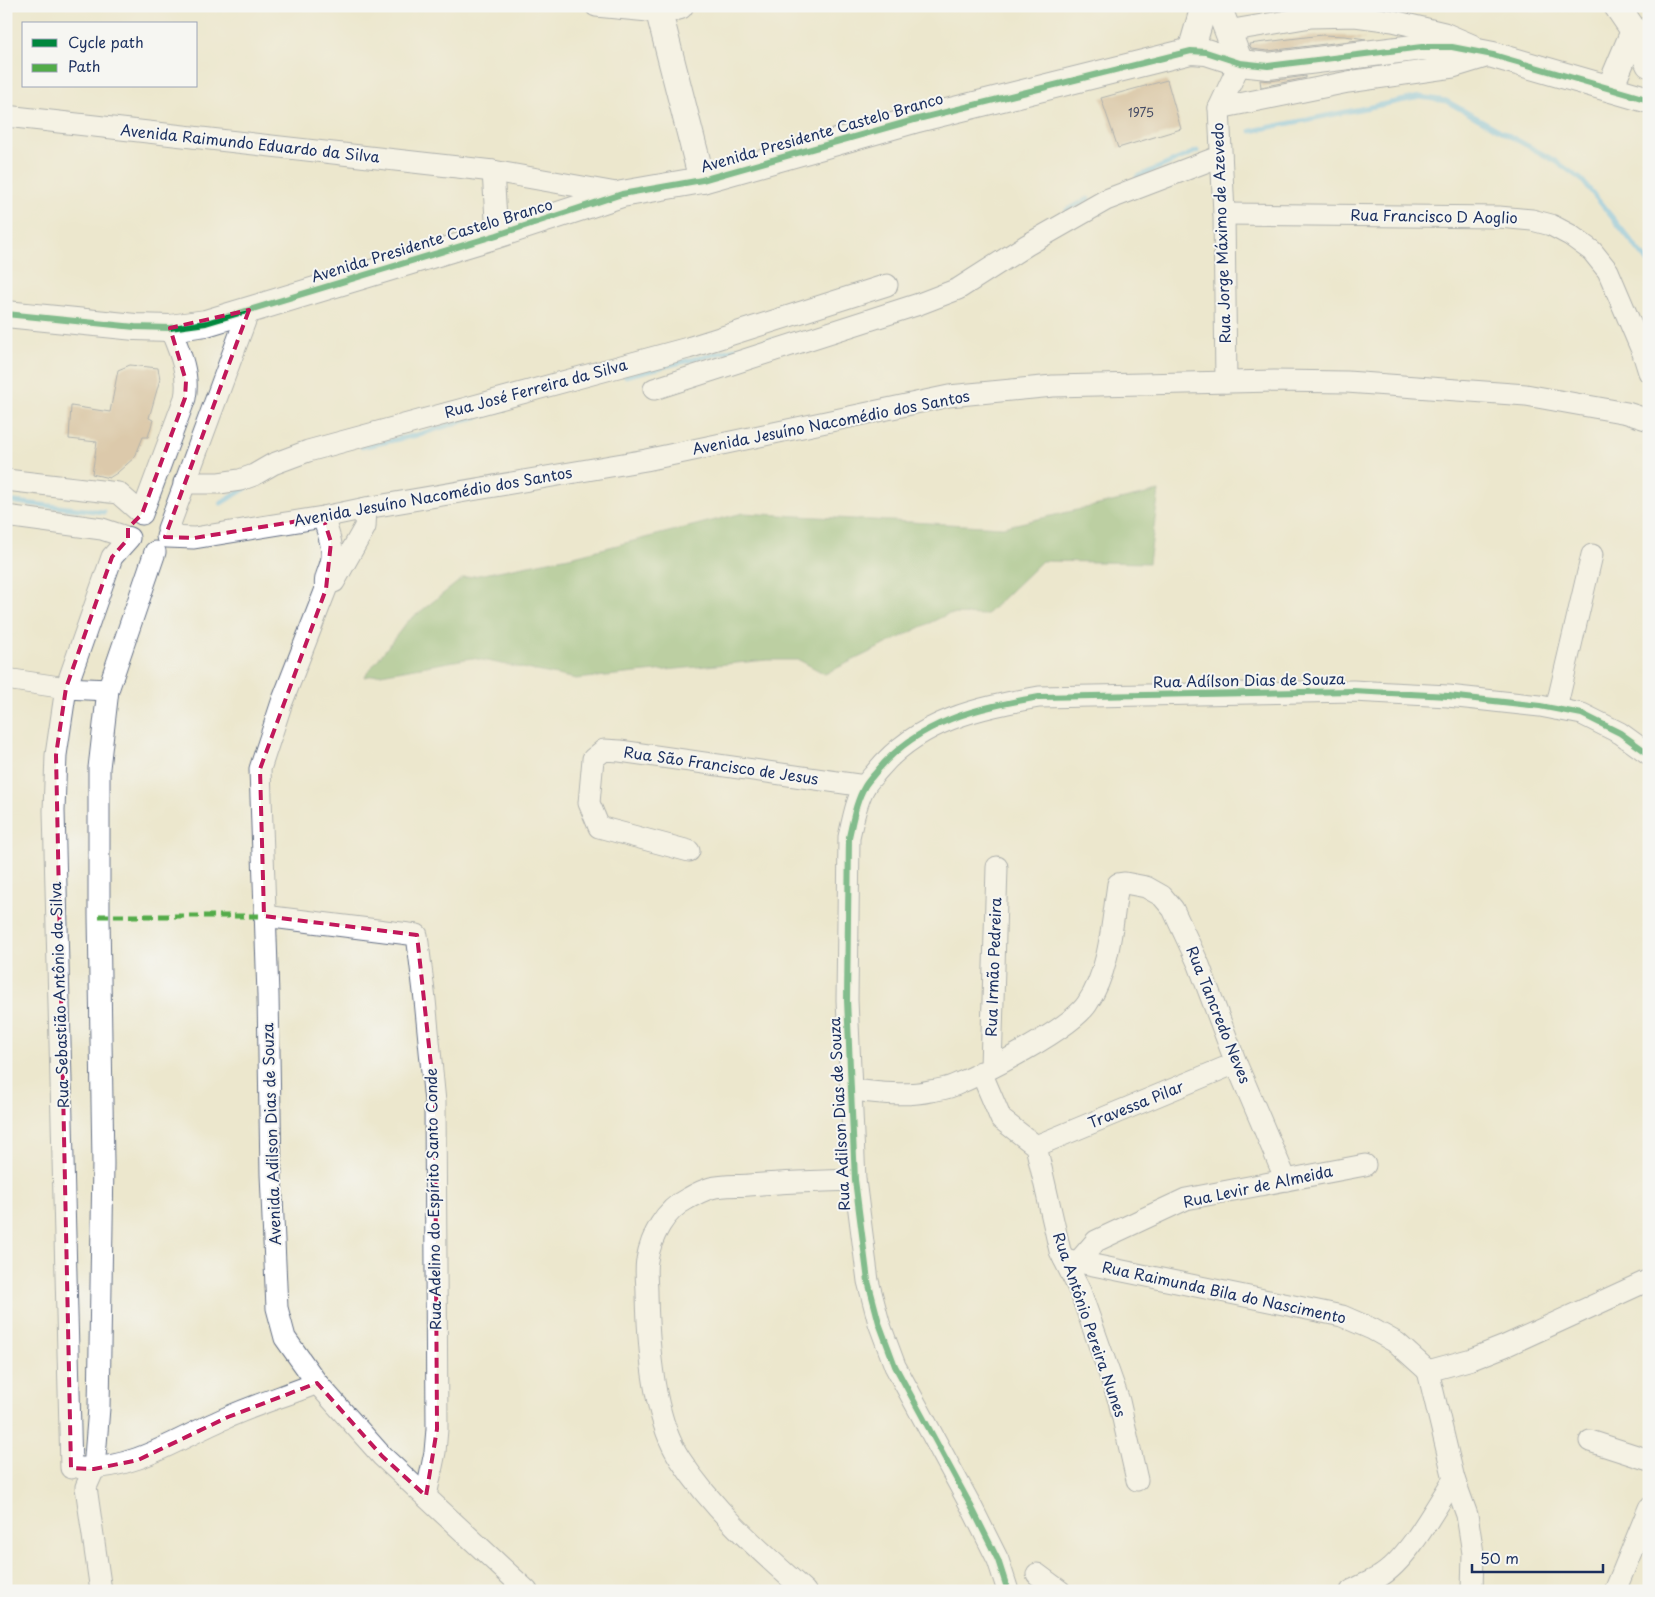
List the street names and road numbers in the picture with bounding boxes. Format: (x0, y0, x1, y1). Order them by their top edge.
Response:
street label: Avenida Presidente Castelo Branco (698, 86, 946, 177)
street label: Avenida Raimundo Eduardo da Silva (119, 117, 382, 168)
street label: Rua Jorge Máximo de Azevedo (1205, 122, 1236, 344)
street label: Avenida Presidente Castelo Branco (308, 192, 555, 287)
street label: Rua Francisco D Aoglio (1350, 203, 1518, 228)
street label: Rua José Ferreira da Silva (442, 352, 630, 423)
street label: Avenida Jesuíno Nacomédio dos Santos (690, 383, 971, 460)
street label: Avenida Jesuíno Nacomédio dos Santos (292, 460, 574, 531)
street label: Rua Adílson Dias de Souza (1153, 666, 1346, 693)
street label: Rua São Francisco de Jesus (622, 739, 820, 790)
street label: Rua Sebastião Antônio da Silva (43, 881, 74, 1109)
street label: Rua Irmão Pedreira (979, 896, 1006, 1037)
street label: Rua Tancredo Neves (1181, 942, 1258, 1087)
street label: Rua Adilson Dias de Souza (822, 1016, 855, 1211)
street label: Avenida Adilson Dias de Souza (255, 1022, 286, 1246)
street label: Rua Adelino do Espírito Santo Conde (419, 1068, 446, 1330)
street label: Travessa Pilar (1084, 1074, 1187, 1133)
street label: Rua Levir de Almeida (1181, 1158, 1335, 1213)
street label: Rua Antônio Pereira Nunes (1048, 1229, 1133, 1420)
street label: Rua Raimunda Bila do Nascimento (1100, 1254, 1348, 1329)

